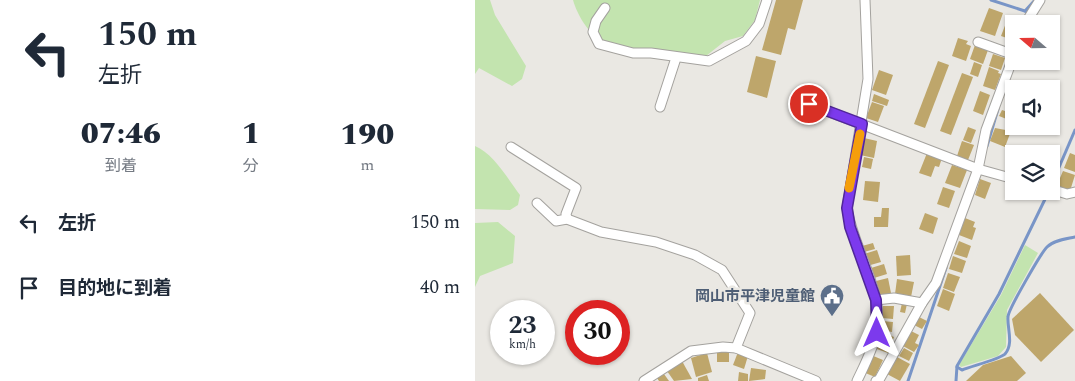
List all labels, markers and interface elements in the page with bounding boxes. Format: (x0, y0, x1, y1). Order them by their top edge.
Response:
text: 150 m (98, 8, 197, 61)
north arrow (1005, 15, 1060, 70)
map controls (1005, 15, 1060, 200)
icon: left (15, 20, 80, 85)
text: 左折 (98, 59, 142, 92)
button: sound (1005, 80, 1060, 135)
pin (788, 83, 830, 125)
icon: arrive (795, 90, 823, 118)
text: 07:46 (81, 111, 161, 157)
text: 1 (242, 111, 260, 157)
text: 190 (340, 112, 394, 158)
button: layers (1005, 145, 1060, 200)
text: m (360, 153, 374, 177)
text: 到着 (105, 154, 137, 178)
text: 分 (243, 154, 259, 178)
text: 150 m (410, 208, 460, 237)
icon: left (15, 209, 43, 237)
text: 左折 (58, 209, 96, 238)
text: 40 m (420, 273, 460, 302)
icon: arrive (15, 274, 43, 302)
text: 目的地に到着 (58, 274, 172, 303)
public building icon: 岡山市平津児童館 (819, 283, 845, 317)
place label: 岡山市平津児童館 (695, 285, 815, 308)
speed limit sign: 30 (565, 300, 630, 365)
position arrow (850, 306, 902, 358)
text: 23 (508, 307, 537, 345)
text: km/h (509, 335, 536, 354)

